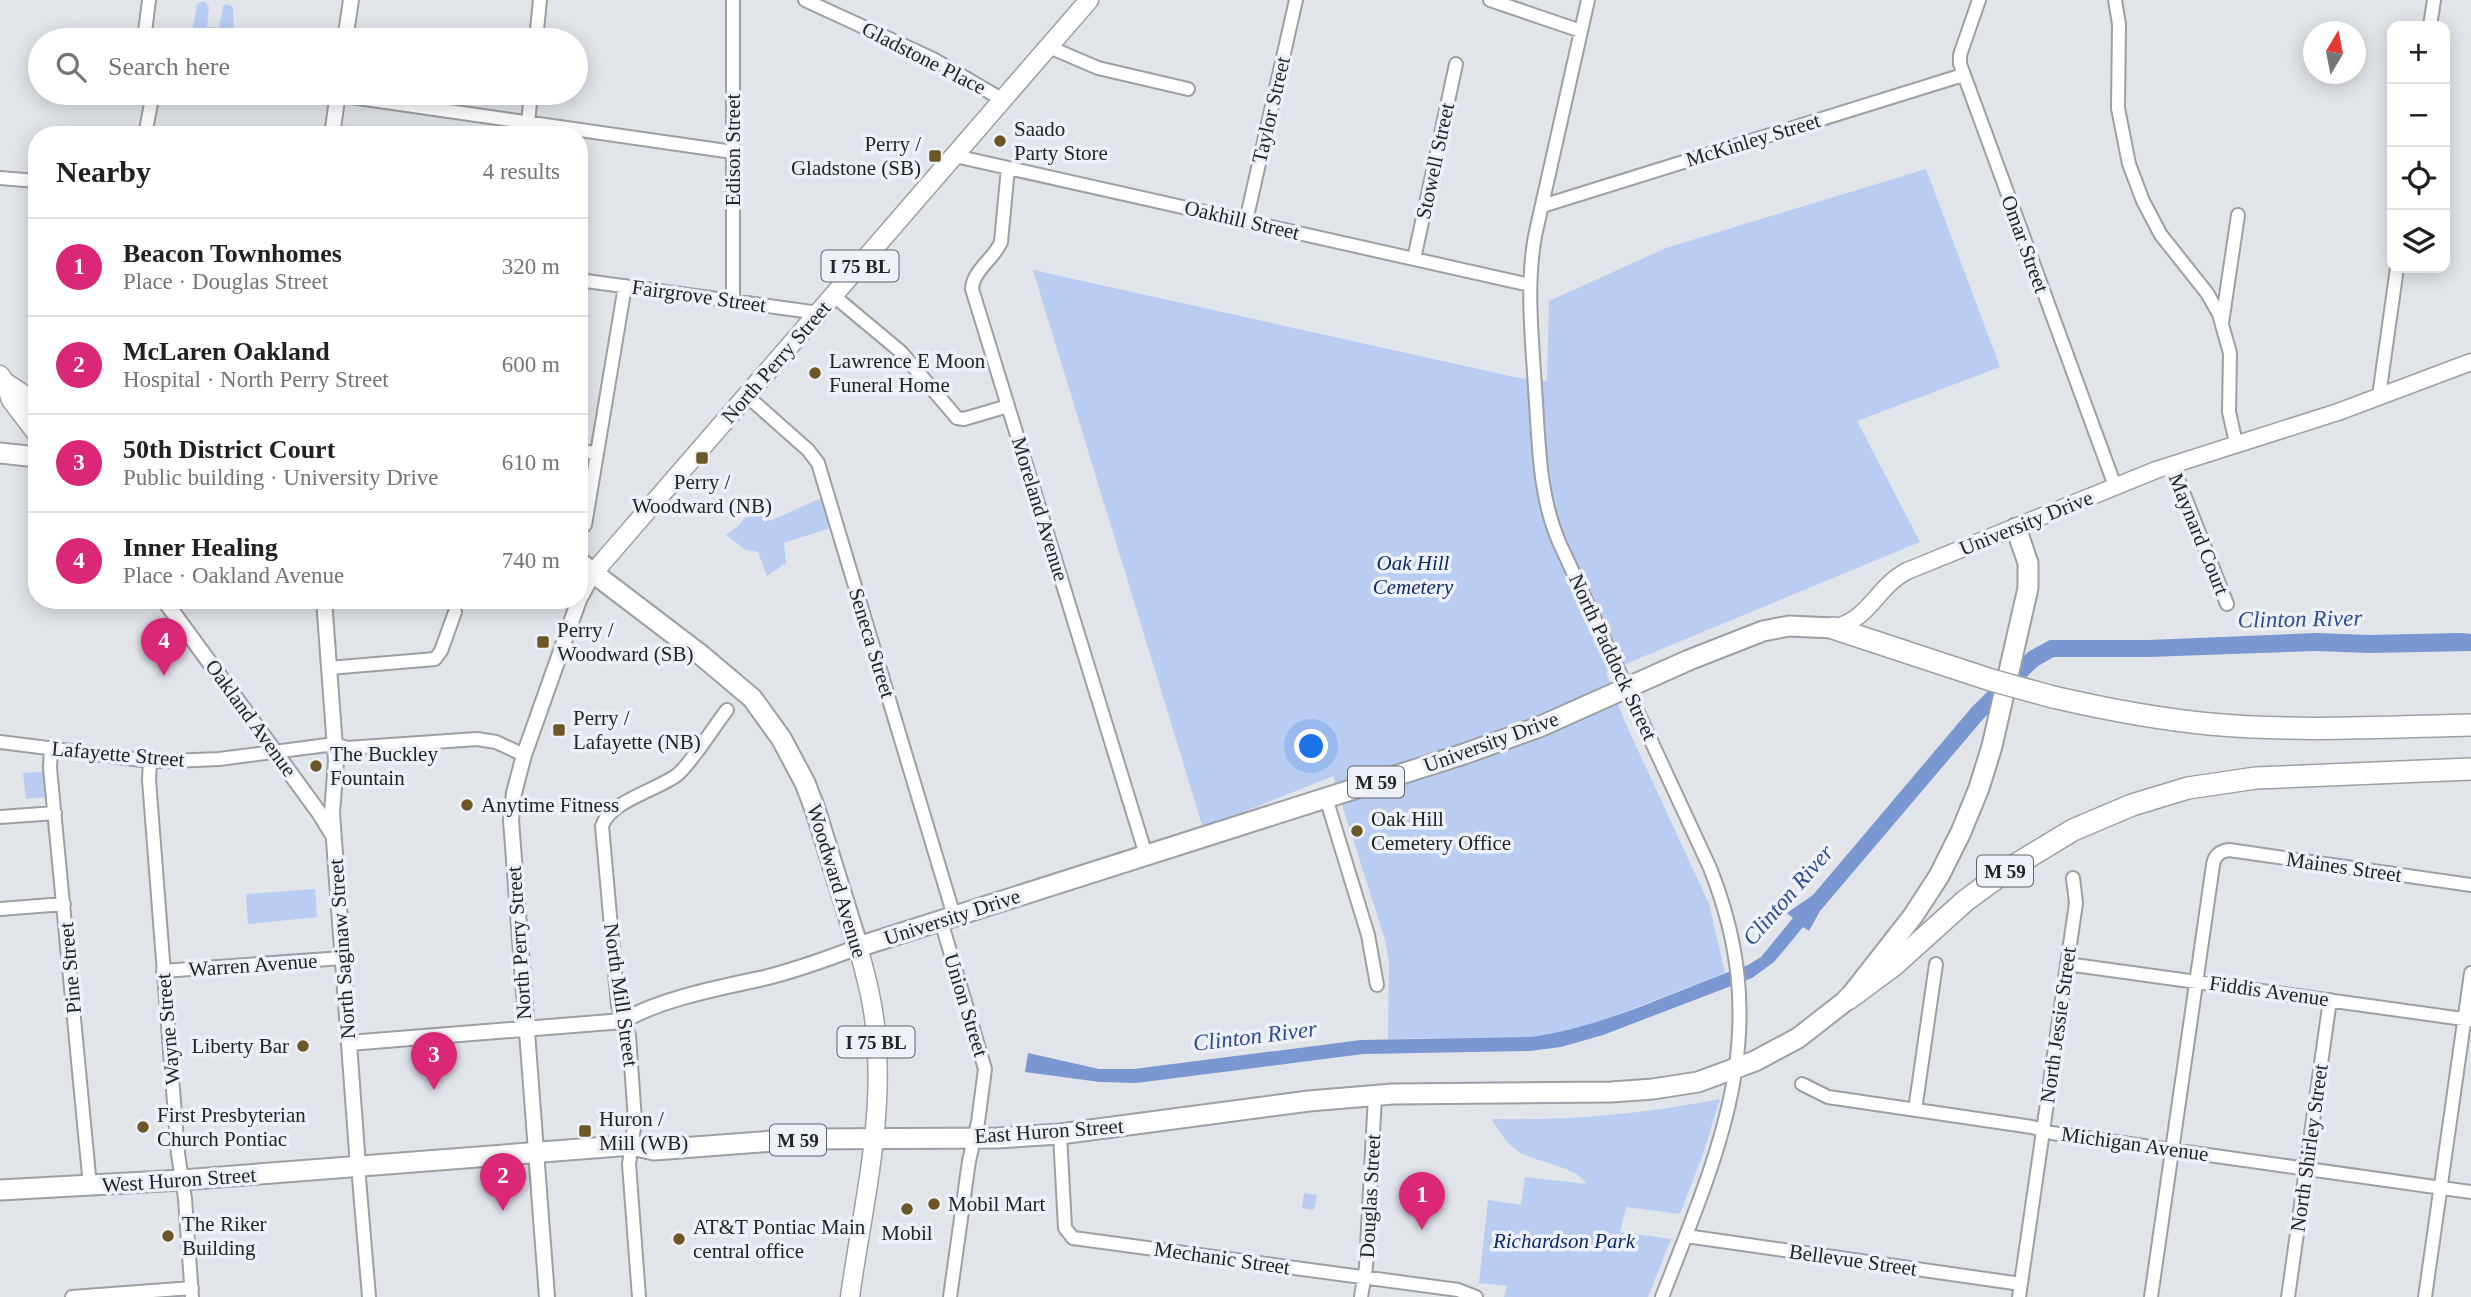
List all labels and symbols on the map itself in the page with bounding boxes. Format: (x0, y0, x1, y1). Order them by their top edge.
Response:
street label: Gladstone Place (858, 16, 990, 100)
north arrow (2303, 21, 2366, 84)
street label: Taylor Street (1247, 54, 1295, 166)
street label: Edison Street (721, 94, 745, 206)
street label: Stowell Street (1411, 100, 1459, 221)
street label: McKinley Street (1683, 108, 1823, 172)
place label: Saado Party Store (1014, 117, 1108, 165)
place label: Perry / Gladstone (SB) (791, 132, 921, 180)
marker: Saado Party Store (992, 133, 1008, 149)
marker: Perry / Gladstone (SB) (927, 148, 943, 164)
street label: Omar Street (1996, 192, 2054, 296)
street label: Oakhill Street (1182, 195, 1302, 245)
road number: I 75 BL (822, 250, 898, 282)
street label: Fairgrove Street (630, 275, 768, 317)
street label: North Perry Street (716, 296, 836, 428)
place label: Lawrence E Moon Funeral Home (829, 349, 986, 397)
marker: Lawrence E Moon Funeral Home (807, 365, 823, 381)
street label: Moreland Avenue (1007, 434, 1073, 584)
marker: Perry / Woodward (NB) (694, 450, 710, 466)
place label: Perry / Woodward (NB) (632, 470, 772, 518)
street label: Maynard Court (2164, 470, 2234, 598)
street label: University Drive (1956, 485, 2096, 561)
park label: Oak Hill Cemetery (1373, 551, 1454, 599)
street label: North Paddock Street (1564, 570, 1662, 744)
street label: Seneca Street (844, 585, 900, 701)
water label: Clinton River (2238, 605, 2364, 633)
pin: 4 (141, 618, 187, 676)
place label: Perry / Woodward (SB) (557, 618, 694, 666)
marker: Perry / Woodward (SB) (535, 634, 551, 650)
street label: Oakland Avenue (200, 655, 302, 781)
place label: Perry / Lafayette (NB) (573, 706, 701, 754)
street label: University Drive (1420, 706, 1562, 778)
marker: Perry / Lafayette (NB) (551, 722, 567, 738)
your location (1294, 729, 1328, 763)
street label: Lafayette Street (50, 736, 186, 772)
place label: The Buckley Fountain (330, 742, 438, 790)
marker: The Buckley Fountain (308, 758, 324, 774)
road number: M 59 (1348, 766, 1404, 797)
place label: Anytime Fitness (481, 793, 619, 817)
marker: Anytime Fitness (459, 797, 475, 813)
street label: Woodward Avenue (802, 801, 872, 961)
place label: Oak Hill Cemetery Office (1371, 807, 1511, 855)
marker: Oak Hill Cemetery Office (1349, 823, 1365, 839)
water label: Clinton River (1738, 839, 1839, 950)
street label: Maines Street (2285, 847, 2403, 887)
road number: M 59 (1977, 856, 2033, 886)
street label: North Saginaw Street (324, 858, 360, 1040)
street label: North Perry Street (502, 865, 536, 1021)
street label: University Drive (881, 884, 1023, 950)
street label: Pine Street (54, 921, 86, 1015)
street label: North Mill Street (599, 922, 643, 1068)
street label: North Jessie Street (2035, 945, 2081, 1105)
street label: Warren Avenue (188, 949, 318, 981)
street label: Union Street (939, 950, 993, 1060)
street label: Fiddis Avenue (2208, 971, 2330, 1011)
street label: Wayne Street (151, 972, 185, 1086)
water label: Clinton River (1192, 1016, 1319, 1056)
road number: I 75 BL (838, 1026, 914, 1058)
pin: 3 (411, 1032, 457, 1090)
place label: Liberty Bar (192, 1034, 289, 1058)
marker: Liberty Bar (295, 1038, 311, 1054)
street label: North Shirley Street (2285, 1062, 2333, 1233)
place label: First Presbyterian Church Pontiac (157, 1103, 306, 1151)
place label: Huron / Mill (WB) (599, 1107, 688, 1155)
street label: East Huron Street (974, 1114, 1124, 1148)
marker: First Presbyterian Church Pontiac (135, 1119, 151, 1135)
street label: Michigan Avenue (2060, 1122, 2210, 1166)
marker: Huron / Mill (WB) (577, 1123, 593, 1139)
road number: M 59 (770, 1124, 826, 1156)
street label: Douglas Street (1355, 1133, 1385, 1259)
pin: 2 (480, 1153, 526, 1211)
street label: West Huron Street (101, 1163, 257, 1197)
pin: 1 (1399, 1172, 1445, 1230)
place label: Mobil Mart (948, 1192, 1046, 1216)
marker: Mobil Mart (926, 1196, 942, 1212)
marker: Mobil (899, 1201, 915, 1217)
place label: The Riker Building (182, 1212, 267, 1260)
place label: AT&T Pontiac Main central office (693, 1215, 866, 1263)
place label: Mobil (881, 1221, 933, 1245)
marker: The Riker Building (160, 1228, 176, 1244)
park label: Richardson Park (1492, 1229, 1636, 1253)
marker: AT&T Pontiac Main central office (671, 1231, 687, 1247)
street label: Mechanic Street (1152, 1237, 1292, 1279)
street label: Bellevue Street (1788, 1239, 1919, 1281)

